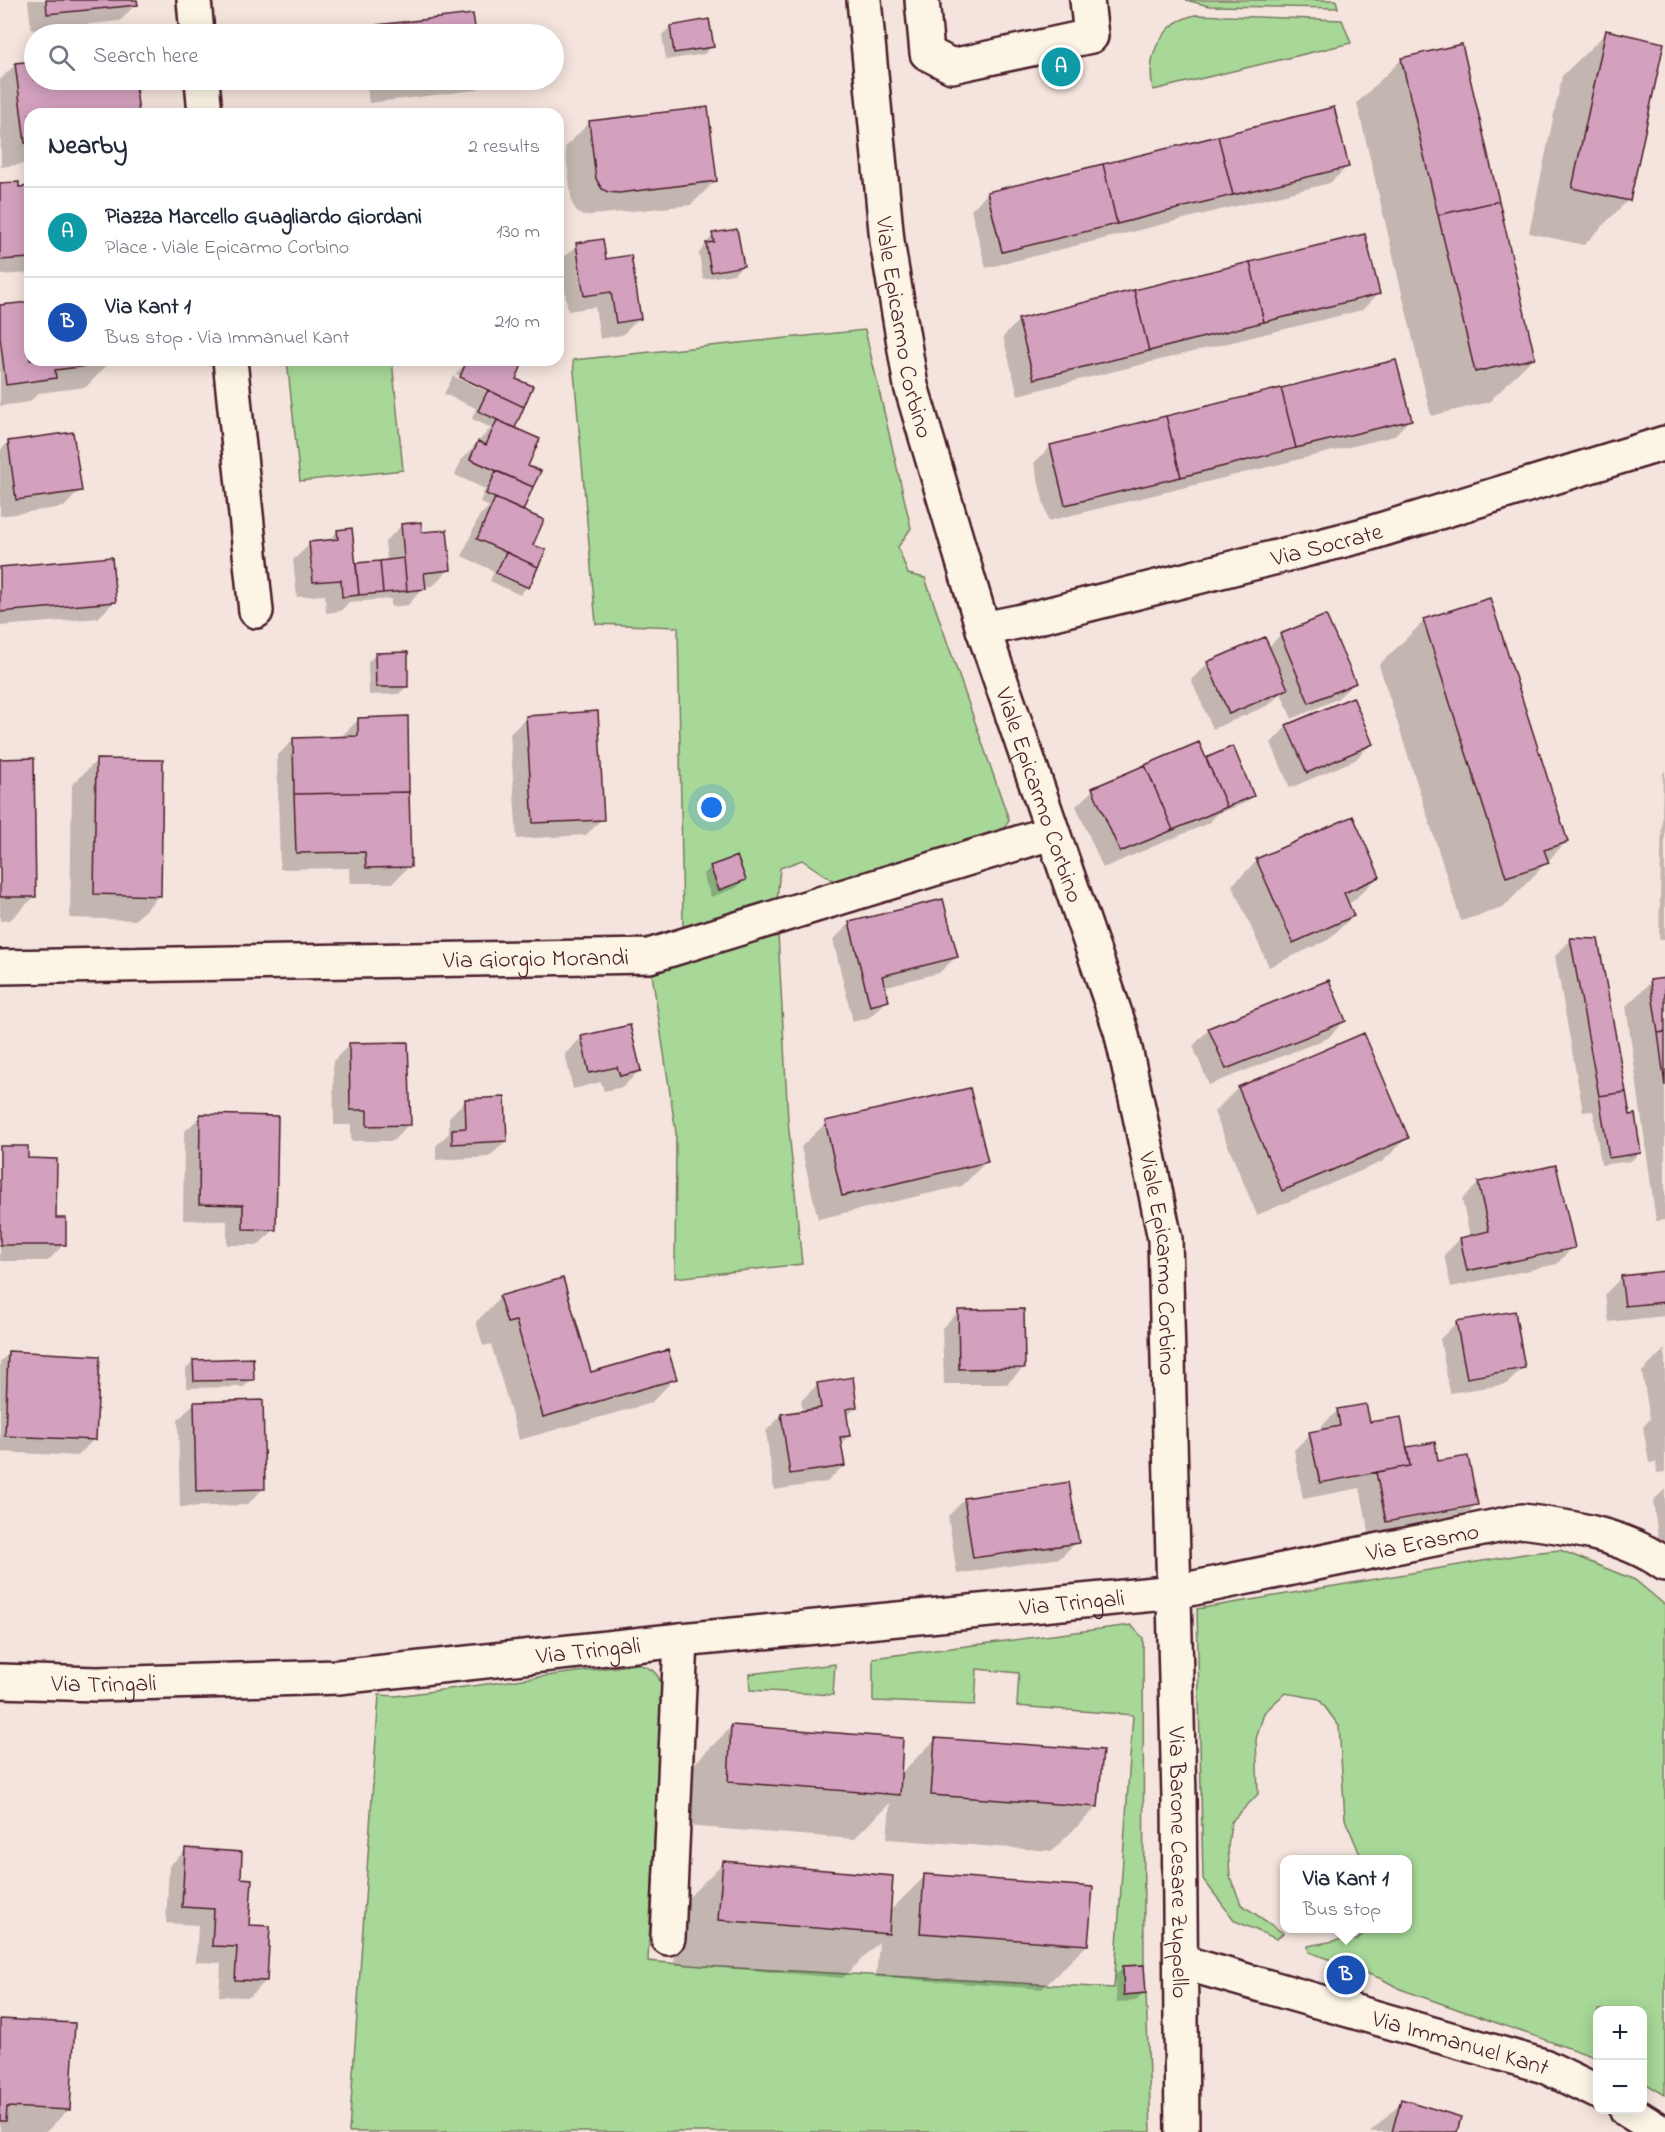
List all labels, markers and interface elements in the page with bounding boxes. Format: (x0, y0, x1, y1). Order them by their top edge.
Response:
search box (24, 24, 564, 90)
icon: search (45, 41, 78, 74)
text: Search here (93, 41, 198, 73)
pin: A (1042, 44, 1080, 90)
text: Nearby (48, 128, 127, 166)
text: 2 results (468, 133, 540, 162)
text: Piazza Marcello Guagliardo Giordani (105, 202, 422, 234)
street label: Viale Epicarmo Corbino (865, 214, 941, 443)
text: A (61, 218, 74, 247)
text: 130 m (496, 218, 540, 247)
text: Place · Viale Epicarmo Corbino (105, 234, 349, 263)
text: Via Kant 1 (105, 292, 191, 324)
text: B (61, 308, 74, 337)
text: 210 m (495, 308, 540, 337)
text: Bus stop · Via Immanuel Kant (105, 324, 349, 353)
street label: Via Socrate (1267, 515, 1388, 578)
street label: Viale Epicarmo Corbino (984, 683, 1091, 908)
your location (697, 793, 726, 822)
street label: Via Giorgio Morandi (442, 941, 629, 980)
street label: Viale Epicarmo Corbino (1128, 1148, 1183, 1376)
street label: Via Erasmo (1363, 1515, 1482, 1573)
street label: Via Tringali (1017, 1582, 1126, 1627)
street label: Via Tringali (533, 1629, 643, 1676)
street label: Via Tringali (50, 1667, 157, 1704)
street label: Via Barone Cesare Zuppello (1157, 1726, 1196, 1999)
popup (1280, 1855, 1412, 1933)
text: Via Kant 1 (1303, 1864, 1389, 1896)
text: Bus stop (1303, 1896, 1381, 1925)
pin: B (1326, 1952, 1366, 1998)
street label: Via Immanuel Kant (1367, 2002, 1555, 2086)
map controls (1593, 2006, 1647, 2114)
button: + (1593, 2006, 1647, 2060)
button: − (1593, 2060, 1647, 2114)

